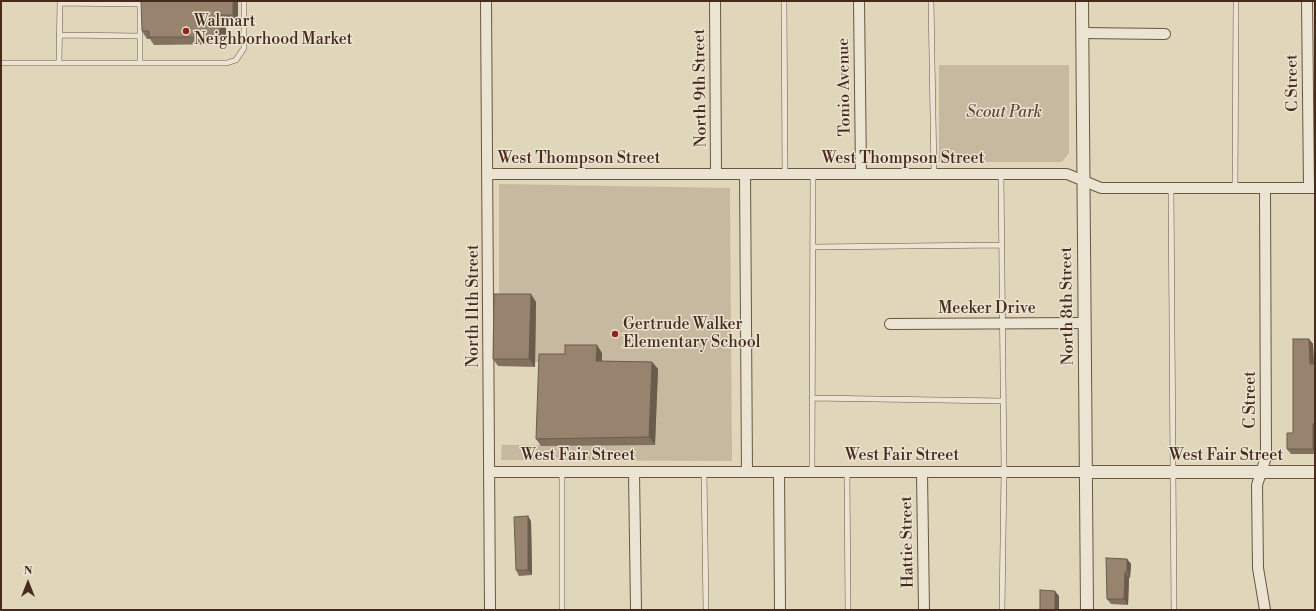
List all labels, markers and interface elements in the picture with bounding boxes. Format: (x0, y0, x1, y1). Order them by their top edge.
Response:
place label: Walmart Neighborhood Market (194, 12, 352, 50)
marker: Walmart Neighborhood Market (181, 26, 191, 36)
street label: North 9th Street (690, 29, 712, 147)
street label: Tonio Avenue (835, 38, 855, 136)
street label: C Street (1283, 54, 1303, 112)
park label: Scout Park (966, 103, 1042, 123)
street label: West Thompson Street (498, 149, 660, 169)
street label: West Thompson Street (822, 149, 984, 169)
street label: North 11th Street (464, 244, 484, 368)
street label: North 8th Street (1057, 246, 1079, 366)
street label: Meeker Drive (938, 299, 1036, 319)
place label: Gertrude Walker Elementary School (623, 315, 760, 353)
marker: Gertrude Walker Elementary School (610, 329, 620, 339)
street label: C Street (1241, 371, 1261, 429)
street label: West Fair Street (521, 446, 635, 466)
street label: West Fair Street (845, 446, 959, 466)
street label: West Fair Street (1169, 446, 1283, 466)
street label: Hattie Street (898, 496, 918, 588)
north arrow (8, 563, 48, 603)
text: N (24, 564, 32, 578)

